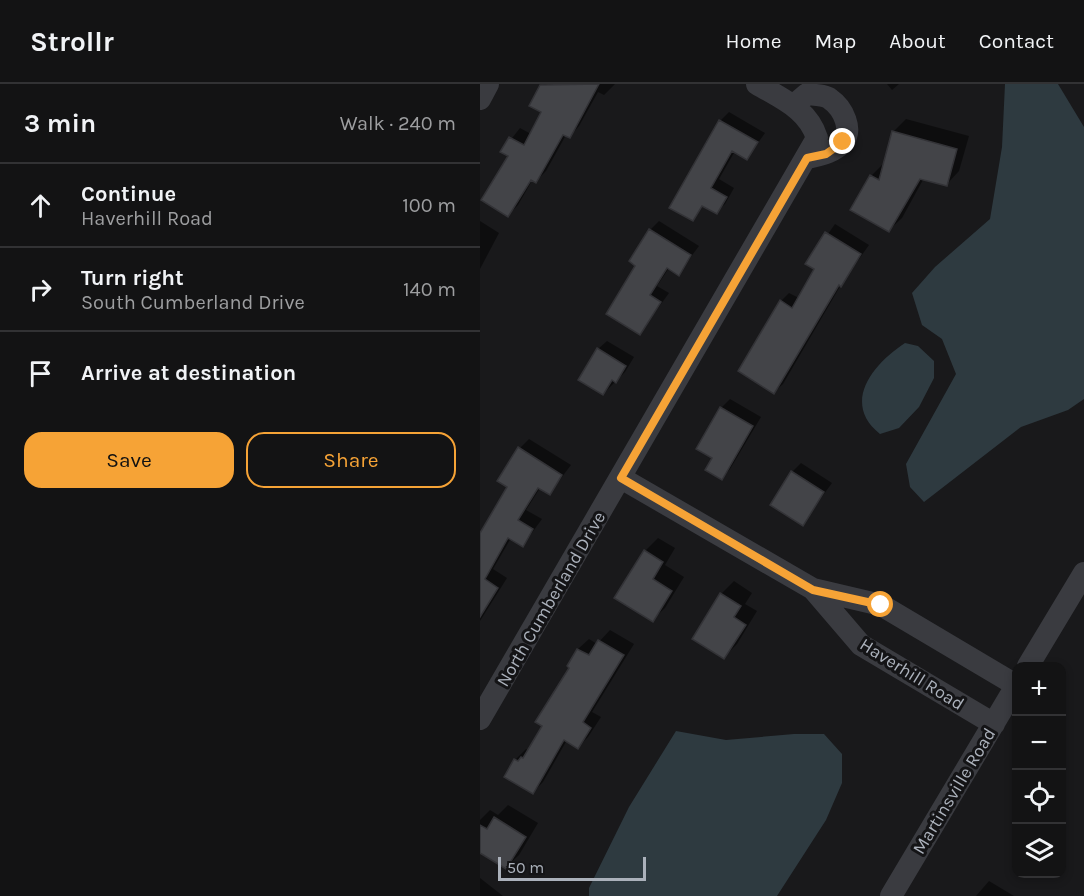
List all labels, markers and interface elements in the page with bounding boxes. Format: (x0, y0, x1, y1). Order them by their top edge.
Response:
text: Strollr (30, 25, 114, 58)
text: Home (726, 29, 782, 53)
text: Map (815, 29, 856, 53)
text: About (889, 29, 946, 53)
text: Contact (979, 29, 1054, 53)
text: 3 min (24, 108, 96, 139)
text: Walk · 240 m (340, 112, 456, 135)
route end (829, 128, 855, 154)
text: Continue (81, 181, 176, 207)
icon: ahead (24, 189, 57, 222)
text: 100 m (402, 194, 456, 217)
text: Haverhill Road (81, 207, 213, 230)
text: Turn right (81, 265, 184, 291)
icon: right (24, 273, 57, 306)
text: 140 m (403, 278, 456, 301)
text: South Cumberland Drive (81, 291, 305, 314)
icon: arrive (24, 357, 57, 390)
text: Arrive at destination (81, 360, 296, 386)
button: Save (24, 432, 234, 488)
button: Share (246, 432, 456, 488)
street label: North Cumberland Drive (492, 508, 610, 690)
route start (867, 591, 893, 617)
street label: Haverhill Road (856, 633, 968, 715)
map controls (1012, 662, 1066, 878)
button: + (1012, 662, 1066, 716)
button: − (1012, 716, 1066, 770)
street label: Martinsville Road (908, 724, 1000, 858)
button: locate (1012, 770, 1066, 824)
button: layers (1012, 824, 1066, 878)
scale bar (498, 854, 646, 882)
text: 50 m (507, 858, 544, 877)

